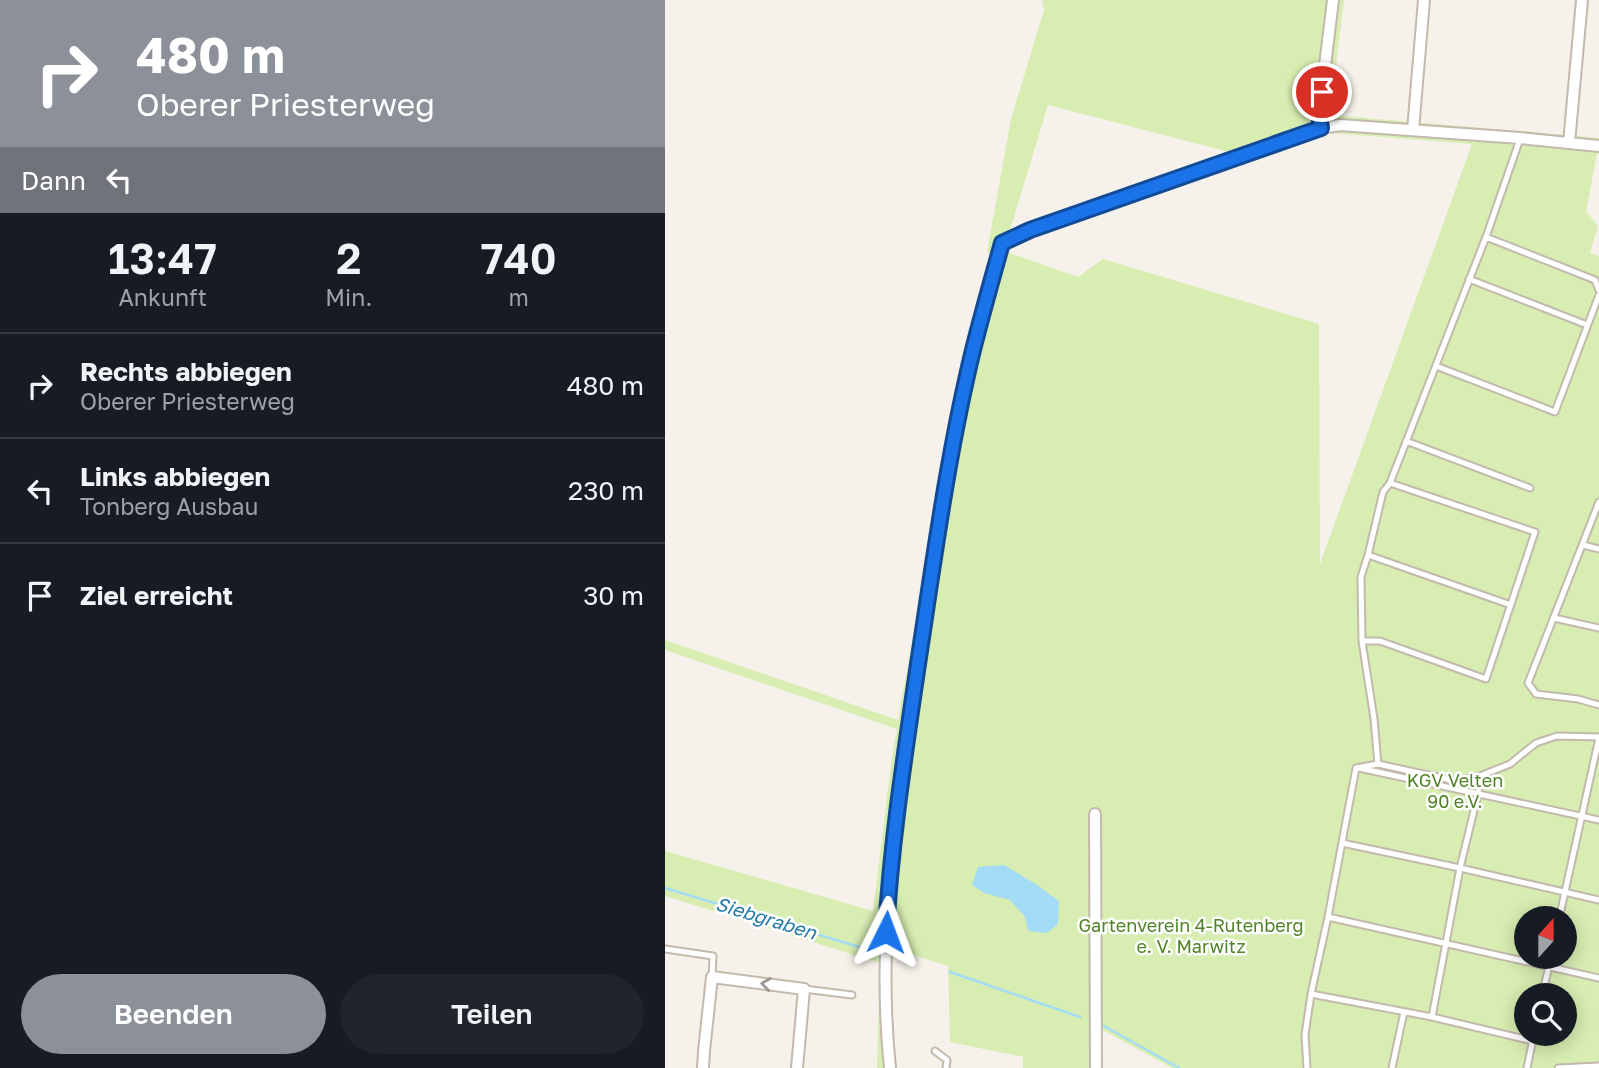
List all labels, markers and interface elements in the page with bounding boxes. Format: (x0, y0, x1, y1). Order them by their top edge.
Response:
text: 480 m (136, 25, 285, 84)
icon: right (21, 28, 112, 119)
pin (1292, 62, 1352, 122)
icon: arrive (1303, 73, 1341, 111)
text: Oberer Priesterweg (136, 85, 435, 123)
icon: left (100, 161, 138, 199)
text: Dann (21, 165, 86, 196)
text: 13:47 (108, 233, 217, 283)
text: 2 (336, 233, 361, 283)
text: 740 (481, 233, 557, 283)
text: Ankunft (118, 283, 207, 311)
text: Min. (325, 283, 372, 311)
text: m (508, 283, 529, 311)
text: Rechts abbiegen (80, 356, 292, 387)
icon: right (21, 367, 59, 405)
text: 480 m (567, 370, 644, 401)
text: Oberer Priesterweg (80, 387, 295, 415)
text: Links abbiegen (80, 461, 270, 492)
icon: left (21, 472, 59, 510)
text: 230 m (568, 475, 644, 506)
text: Tonberg Ausbau (80, 492, 258, 520)
icon: arrive (21, 577, 59, 615)
text: Ziel erreicht (80, 580, 233, 611)
text: 30 m (583, 580, 644, 611)
park label: KGV Velten 90 e.V. (1407, 769, 1503, 812)
water label: Siebgraben (713, 891, 820, 944)
position arrow (849, 895, 923, 969)
north arrow (1514, 906, 1577, 970)
map controls (1514, 906, 1577, 1046)
park label: Gartenverein 4-Rutenberg e. V. Marwitz (1078, 914, 1304, 957)
button: Beenden (21, 974, 326, 1054)
button: Teilen (340, 974, 644, 1054)
one-way arrow (760, 977, 772, 992)
button: search (1514, 983, 1577, 1046)

